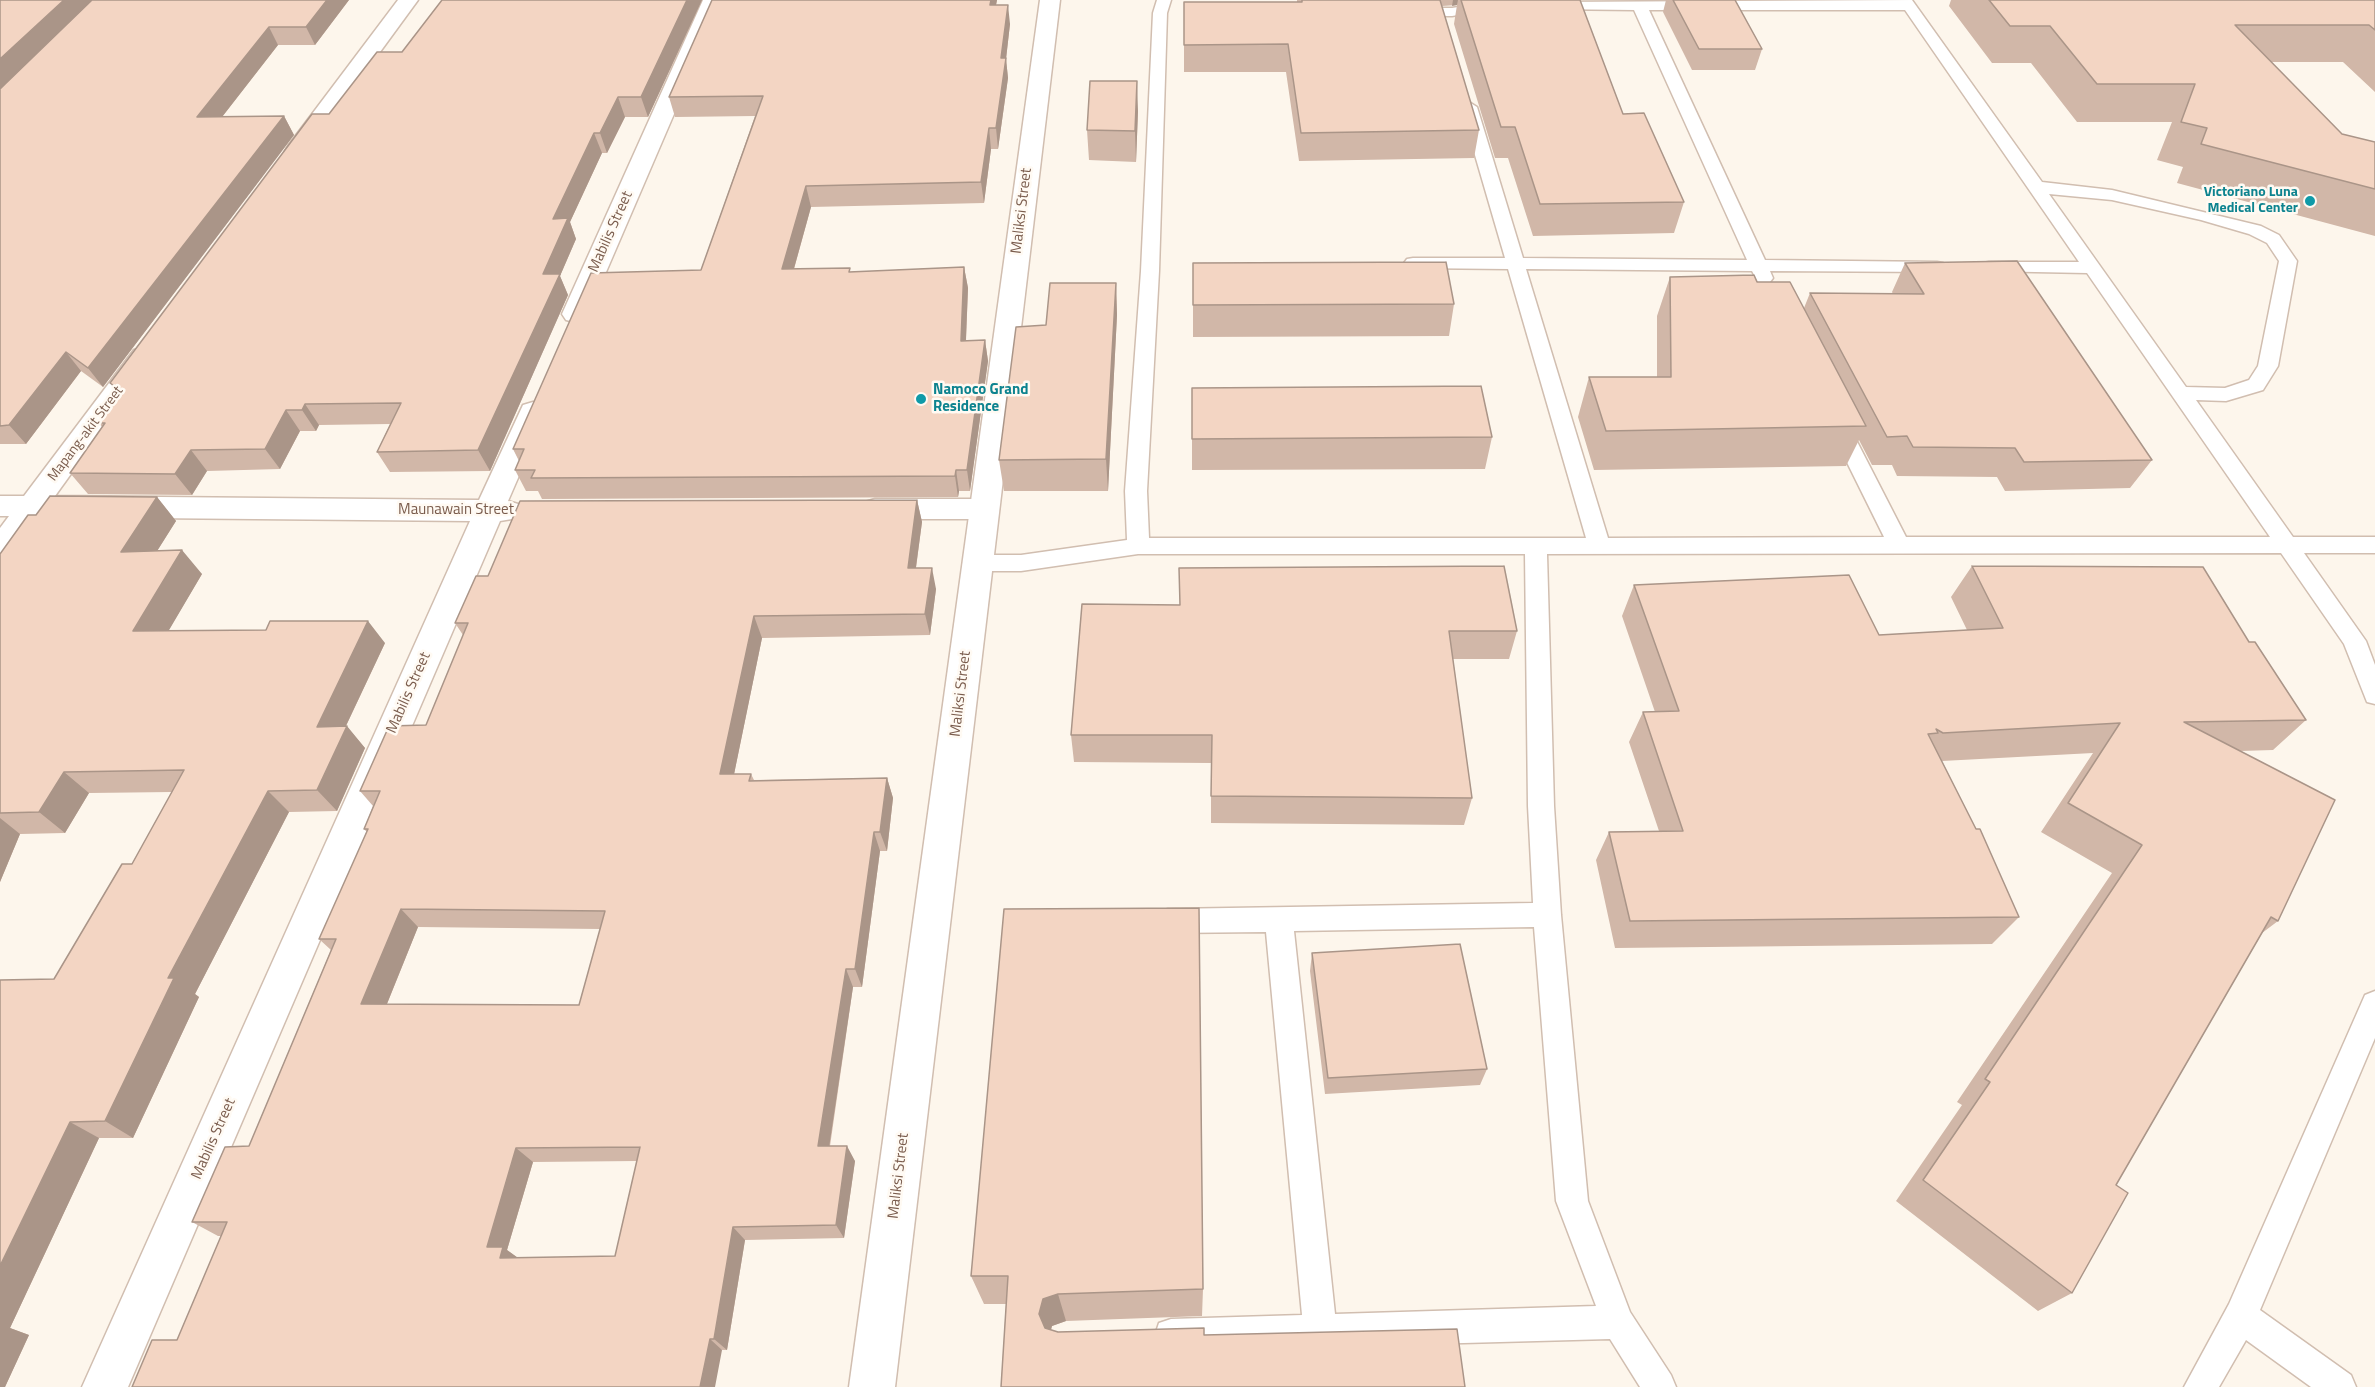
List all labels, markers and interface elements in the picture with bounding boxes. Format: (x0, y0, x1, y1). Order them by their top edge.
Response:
street label: Maliksi Street (1008, 167, 1036, 255)
place label: Victoriano Luna Medical Center (2204, 185, 2298, 218)
street label: Mabilis Street (585, 189, 637, 275)
marker: Victoriano Luna Medical Center (2303, 194, 2317, 208)
place label: Namoco Grand Residence (933, 381, 1028, 416)
street label: Mapang-akit Street (45, 383, 127, 485)
marker: Namoco Grand Residence (914, 392, 928, 406)
street label: Maunawain Street (398, 501, 514, 519)
street label: Mabilis Street (383, 650, 435, 736)
street label: Maliksi Street (947, 650, 975, 738)
street label: Mabilis Street (188, 1096, 240, 1182)
street label: Maliksi Street (885, 1132, 913, 1220)

